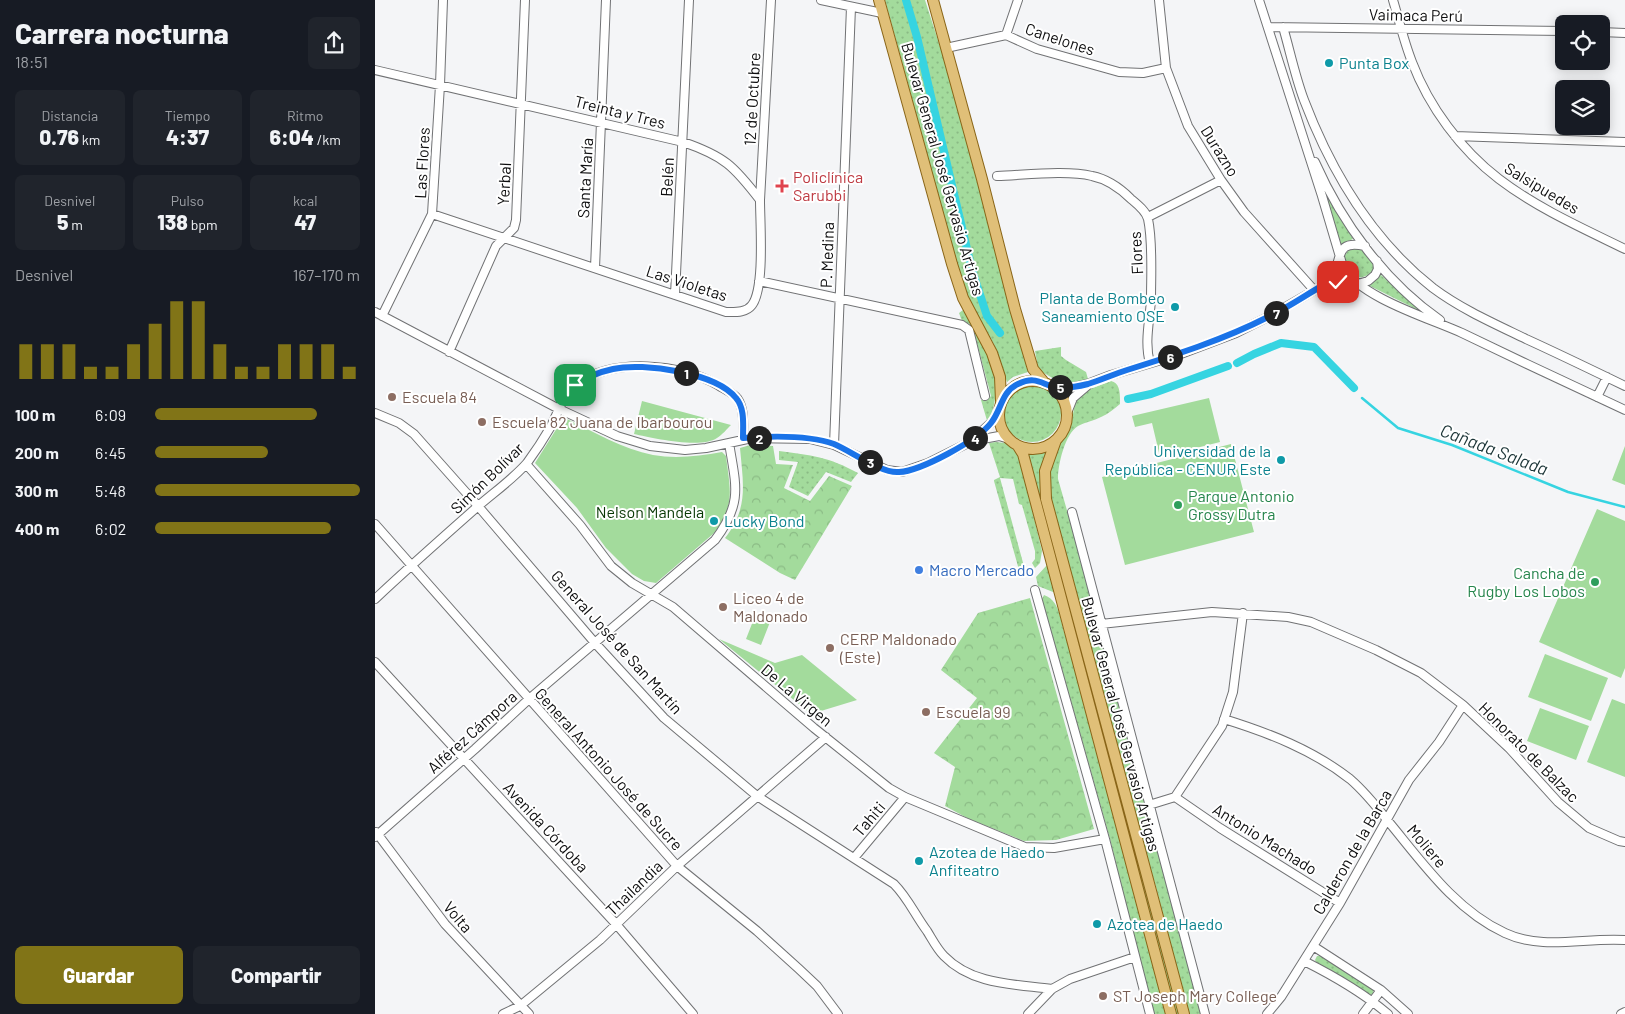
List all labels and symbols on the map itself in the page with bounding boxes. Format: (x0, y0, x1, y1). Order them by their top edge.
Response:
street label: Vaimaca Perú (1369, 4, 1463, 25)
street label: Canelones (1023, 18, 1097, 59)
street label: Bulevar General José Gervasio Artigas (898, 40, 989, 298)
street label: 12 de Octubre (740, 52, 763, 146)
place label: Punta Box (1339, 53, 1409, 72)
marker: Punta Box (1323, 57, 1335, 69)
street label: Treinta y Tres (573, 91, 668, 132)
street label: Durazno (1197, 122, 1243, 180)
street label: Las Flores (410, 127, 433, 199)
street label: Santa María (573, 137, 596, 219)
street label: Belén (656, 157, 677, 197)
street label: Salsipuedes (1501, 158, 1583, 217)
street label: Yerbal (493, 162, 514, 206)
place label: Policlínica Sarubbi (793, 167, 863, 204)
marker: Policlínica Sarubbi (775, 179, 789, 193)
street label: P. Medina (816, 222, 837, 288)
street label: Flores (1125, 231, 1146, 275)
street label: Las Violetas (644, 260, 730, 305)
pin (1317, 261, 1359, 303)
place label: Planta de Bombeo Saneamiento OSE (1040, 288, 1165, 325)
pin: 7 (1263, 300, 1289, 326)
marker: Planta de Bombeo Saneamiento OSE (1169, 301, 1181, 313)
pin: 6 (1157, 344, 1183, 370)
pin: 1 (673, 360, 699, 386)
pin (554, 364, 596, 406)
pin: 5 (1047, 374, 1073, 400)
place label: Escuela 84 (402, 387, 477, 406)
marker: Escuela 84 (386, 391, 398, 403)
place label: Escuela 82 Juana de Ibarbourou (492, 412, 712, 431)
marker: Escuela 82 Juana de Ibarbourou (476, 416, 488, 428)
water label: Cañada Salada (1437, 418, 1551, 480)
pin: 2 (747, 426, 771, 450)
pin: 4 (963, 426, 987, 450)
street label: Simón Bolívar (446, 438, 527, 517)
place label: Universidad de la República - CENUR Este (1105, 441, 1271, 478)
pin: 3 (857, 450, 883, 474)
marker: Universidad de la República - CENUR Este (1275, 454, 1287, 466)
place label: Parque Antonio Grossy Dutra (1188, 486, 1294, 523)
marker: Parque Antonio Grossy Dutra (1172, 499, 1184, 511)
park label: Nelson Mandela (596, 502, 704, 521)
place label: Lucky Bond (724, 511, 805, 530)
marker: Lucky Bond (708, 515, 720, 527)
place label: Macro Mercado (929, 560, 1034, 579)
place label: Cancha de Rugby Los Lobos (1467, 563, 1585, 600)
marker: Macro Mercado (913, 564, 925, 576)
street label: General José de San Martín (548, 566, 687, 717)
marker: Cancha de Rugby Los Lobos (1589, 576, 1601, 588)
place label: Liceo 4 de Maldonado (733, 588, 808, 625)
street label: Bulevar General José Gervasio Artigas (1078, 595, 1165, 853)
marker: Liceo 4 de Maldonado (717, 601, 729, 613)
place label: CERP Maldonado (Este) (839, 629, 957, 666)
marker: CERP Maldonado (Este) (824, 642, 836, 654)
street label: De La Virgen (758, 659, 837, 730)
street label: General Antonio José de Sucre (531, 684, 687, 854)
street label: Alférez Cámpora (423, 686, 520, 777)
street label: Honorato de Balzac (1475, 698, 1583, 806)
place label: Escuela 99 (936, 702, 1011, 721)
marker: Escuela 99 (920, 706, 932, 718)
street label: Avenida Córdoba (500, 778, 593, 876)
street label: Calderon de la Barca (1308, 786, 1395, 918)
street label: Tahiti (849, 797, 889, 840)
street label: Antonio Machado (1210, 799, 1321, 878)
street label: Moliere (1404, 820, 1451, 871)
place label: Azotea de Haedo Anfiteatro (929, 842, 1045, 879)
marker: Azotea de Haedo Anfiteatro (913, 855, 925, 867)
street label: Thailandia (601, 856, 666, 919)
street label: Volta (440, 897, 477, 936)
place label: Azotea de Haedo (1107, 914, 1223, 933)
marker: Azotea de Haedo (1091, 918, 1103, 930)
place label: ST Joseph Mary College (1113, 986, 1277, 1005)
marker: ST Joseph Mary College (1097, 990, 1109, 1002)

